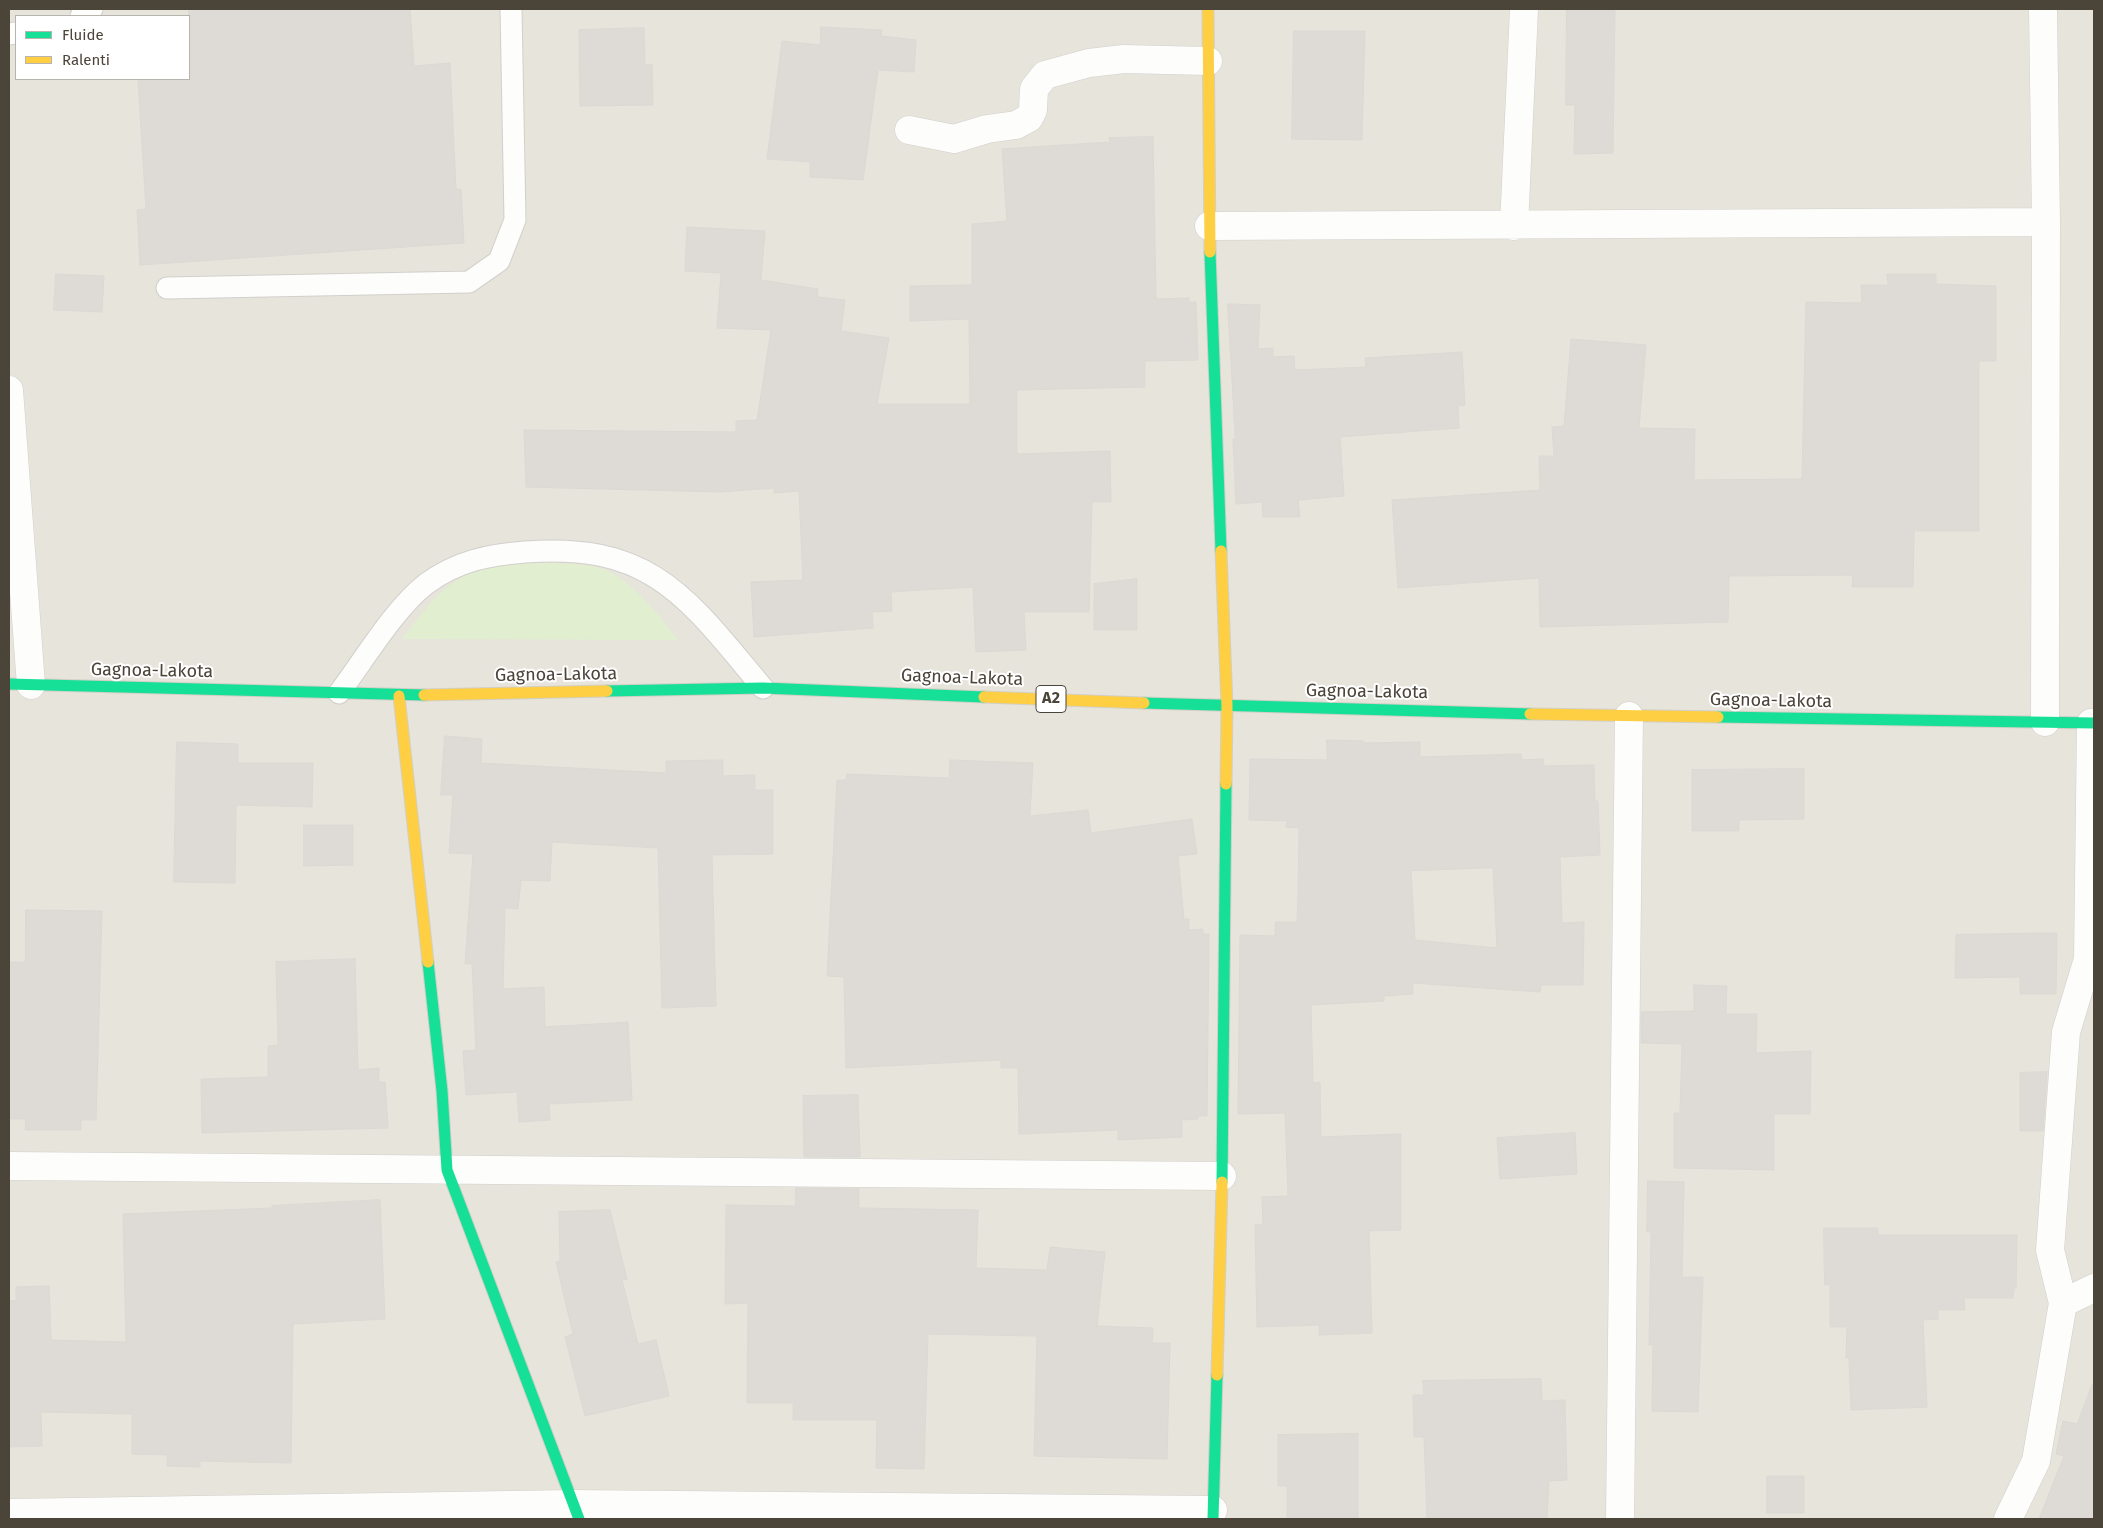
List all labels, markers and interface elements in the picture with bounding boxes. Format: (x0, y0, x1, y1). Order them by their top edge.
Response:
legend (15, 15, 190, 80)
text: Fluide (62, 26, 104, 44)
text: Ralenti (62, 51, 110, 69)
street label: Gagnoa-Lakota (91, 659, 213, 683)
street label: Gagnoa-Lakota (495, 663, 617, 687)
street label: Gagnoa-Lakota (900, 665, 1024, 691)
street label: Gagnoa-Lakota (1306, 680, 1428, 704)
road number: A2 (1036, 686, 1066, 712)
street label: Gagnoa-Lakota (1710, 689, 1832, 713)

